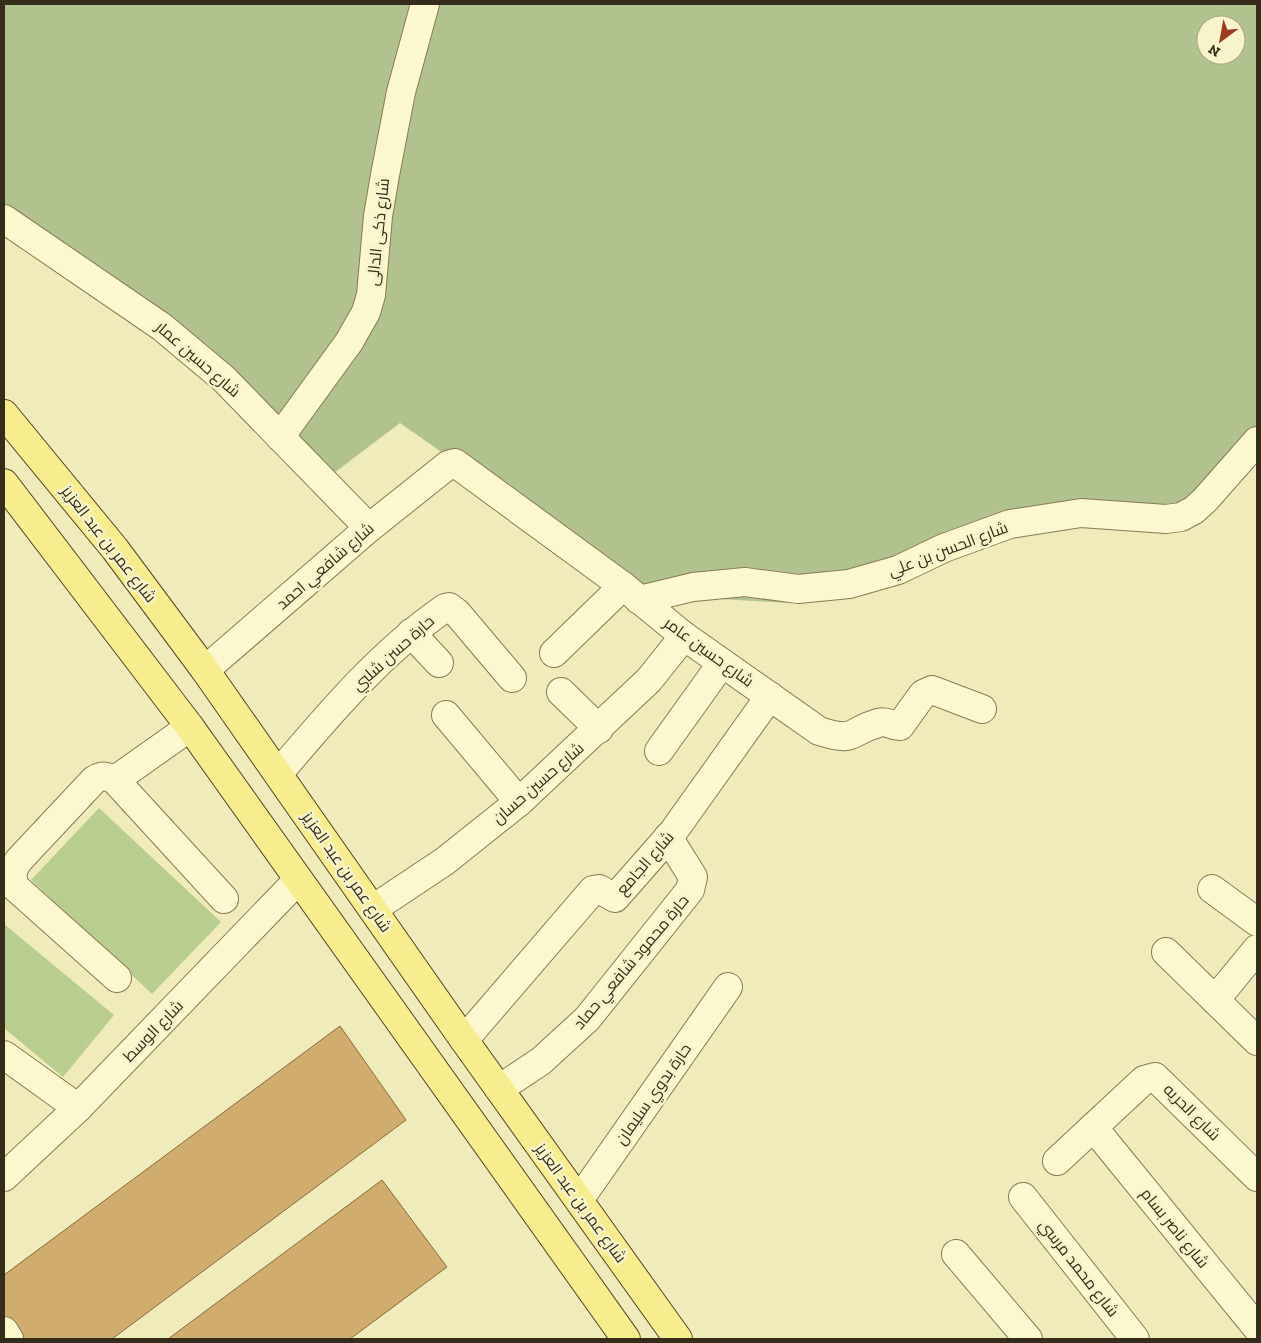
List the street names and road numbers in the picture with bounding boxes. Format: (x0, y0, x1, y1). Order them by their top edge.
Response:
street label: شارع ذكى الدالى (363, 177, 395, 287)
street label: شارع حسين عمار (150, 316, 244, 402)
street label: شارع عمر بن عبد العزيز (55, 481, 160, 607)
street label: شارع الحسن بن علي (885, 517, 1012, 584)
street label: شارع شافعي احمد (272, 519, 380, 616)
street label: حارة حسن شلبي (348, 611, 441, 698)
street label: شارع حسين عامر (659, 613, 757, 692)
street label: شارع حسين حسان (488, 738, 589, 829)
street label: شارع عمر بن عبد العزيز (296, 807, 396, 937)
street label: شارع الجامع (612, 827, 679, 900)
street label: حارة محمود شافعي حماد (569, 891, 696, 1036)
street label: شارع الوسط (119, 996, 189, 1067)
street label: حارة بدوي سليمان (611, 1040, 698, 1151)
street label: شارع الحريه (1158, 1080, 1224, 1146)
street label: شارع عمر بن عبد العزيز (529, 1139, 631, 1268)
street label: شارع ناصر بسام (1135, 1184, 1213, 1273)
street label: شارع محمد مرسي (1033, 1215, 1123, 1322)

